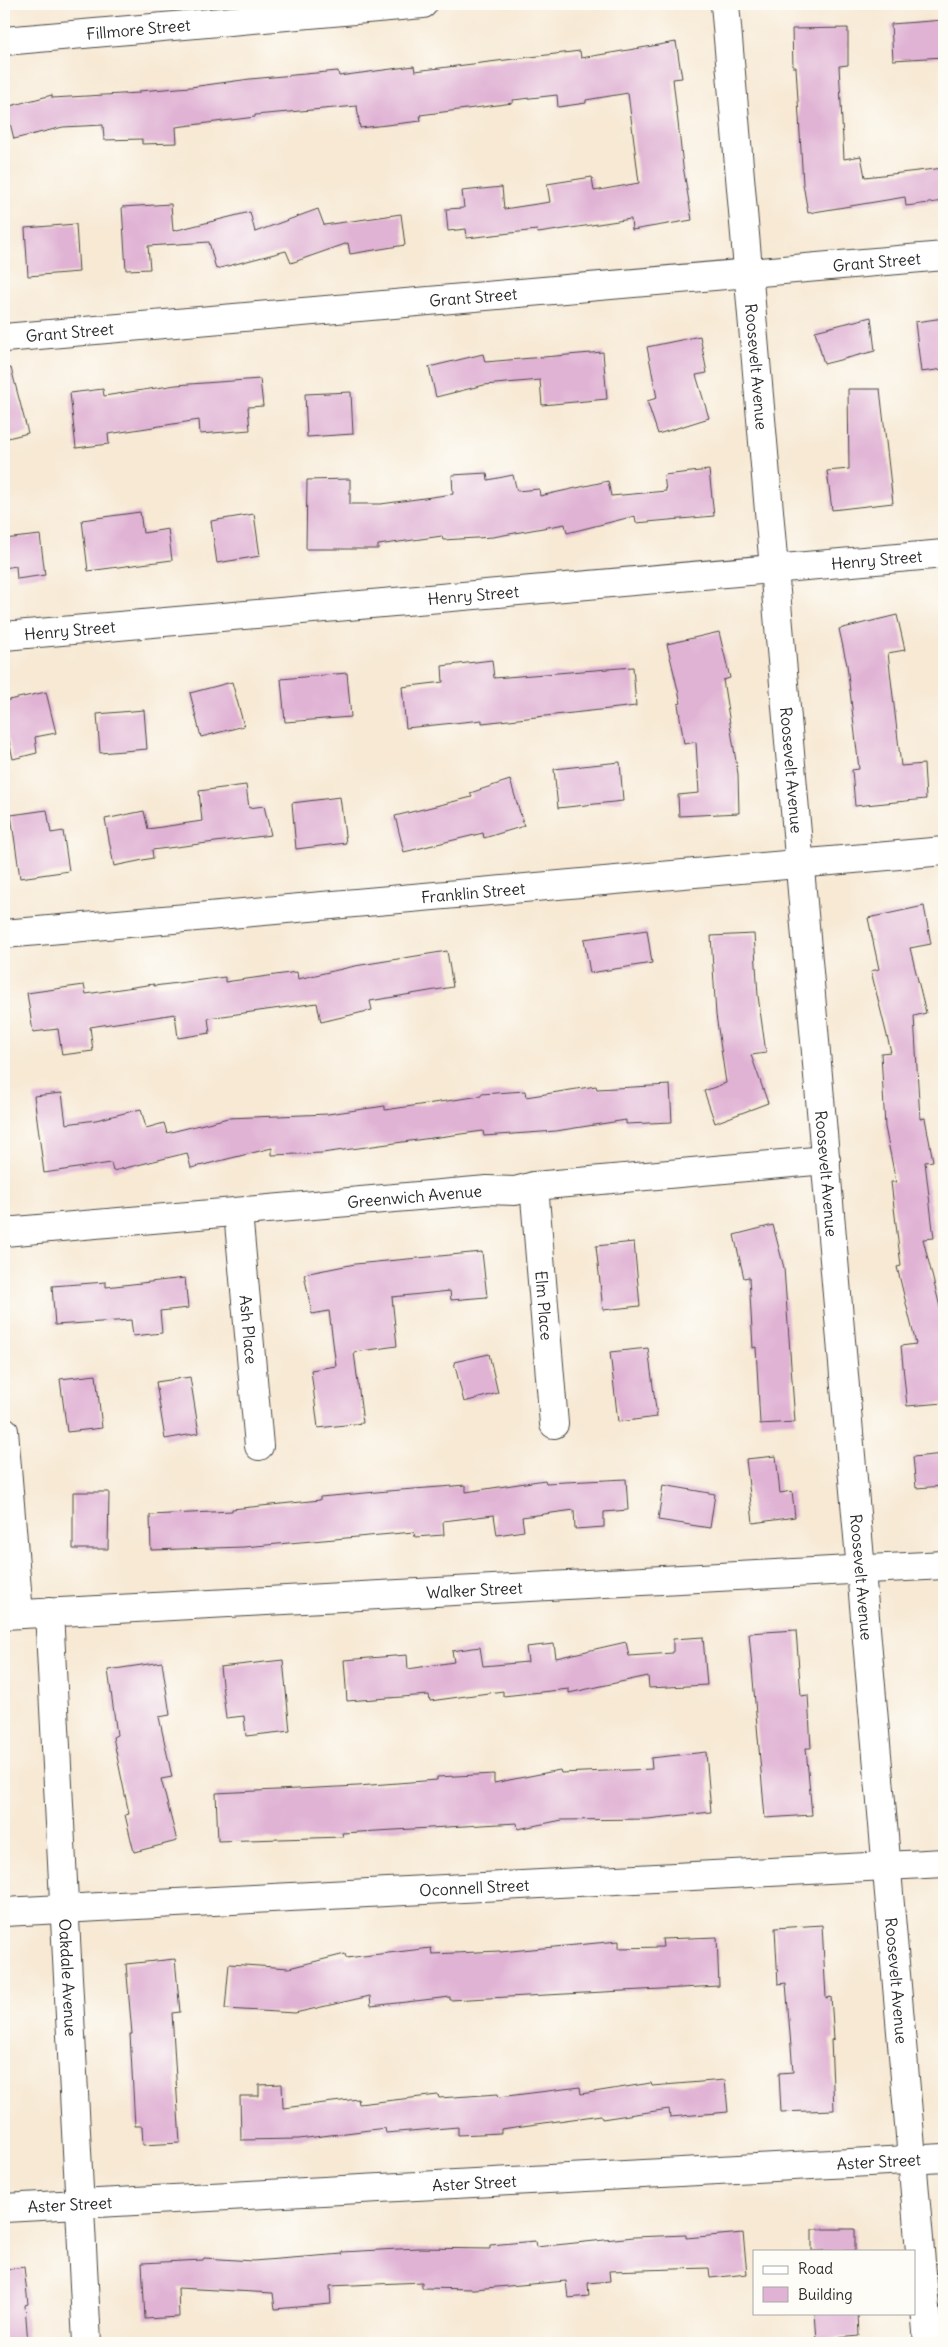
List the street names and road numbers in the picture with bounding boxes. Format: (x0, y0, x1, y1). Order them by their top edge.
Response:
street label: Fillmore Street (86, 15, 192, 44)
street label: Grant Street (832, 248, 922, 276)
street label: Grant Street (428, 283, 519, 311)
street label: Roosevelt Avenue (741, 303, 772, 431)
street label: Grant Street (25, 318, 115, 346)
street label: Henry Street (830, 546, 924, 574)
street label: Henry Street (427, 581, 520, 609)
street label: Henry Street (23, 616, 117, 644)
street label: Roosevelt Avenue (776, 706, 807, 834)
street label: Franklin Street (420, 878, 527, 907)
street label: Roosevelt Avenue (811, 1110, 842, 1238)
street label: Greenwich Avenue (346, 1180, 483, 1212)
street label: Elm Place (531, 1270, 557, 1341)
street label: Ash Place (235, 1294, 262, 1365)
street label: Roosevelt Avenue (846, 1513, 877, 1641)
street label: Walker Street (426, 1577, 524, 1603)
street label: Oconnell Street (419, 1875, 531, 1900)
street label: Roosevelt Avenue (881, 1917, 912, 2045)
street label: Oakdale Avenue (55, 1918, 81, 2037)
street label: Aster Street (836, 2149, 922, 2174)
street label: Aster Street (432, 2171, 518, 2195)
street label: Aster Street (27, 2192, 113, 2217)

